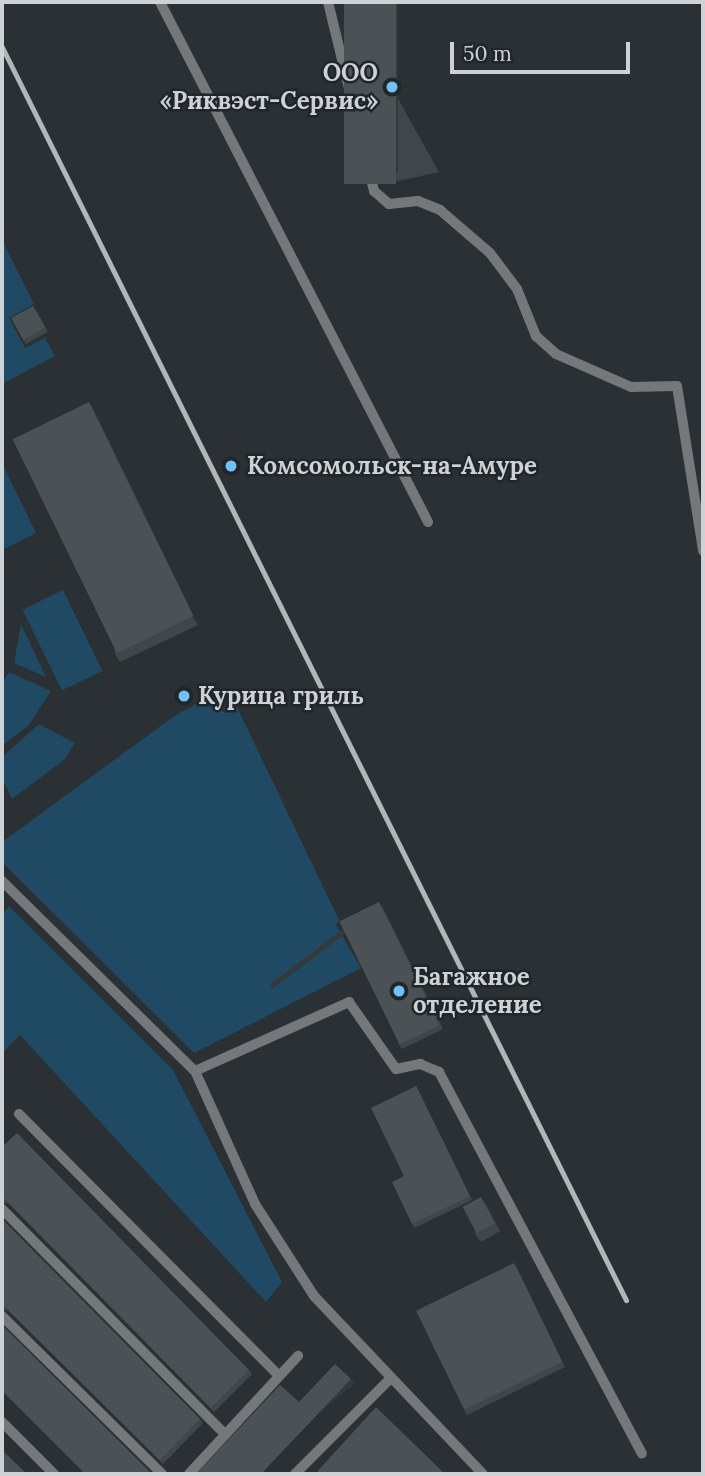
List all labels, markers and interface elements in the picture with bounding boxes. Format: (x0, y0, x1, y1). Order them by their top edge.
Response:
scale bar (453, 28, 633, 72)
text: 50 m (463, 40, 512, 67)
place label: ООО «Риквэст-Cервис» (160, 59, 378, 115)
marker: ООО «Риквэст-Cервис» (384, 79, 400, 95)
place label: Комсомольск-на-Амуре (247, 452, 537, 480)
marker: Комсомольск-на-Амуре (221, 456, 241, 476)
place label: Курица гриль (198, 682, 364, 710)
marker: Курица гриль (176, 688, 192, 704)
place label: Багажное отделение (413, 963, 542, 1019)
marker: Багажное отделение (391, 983, 407, 999)

